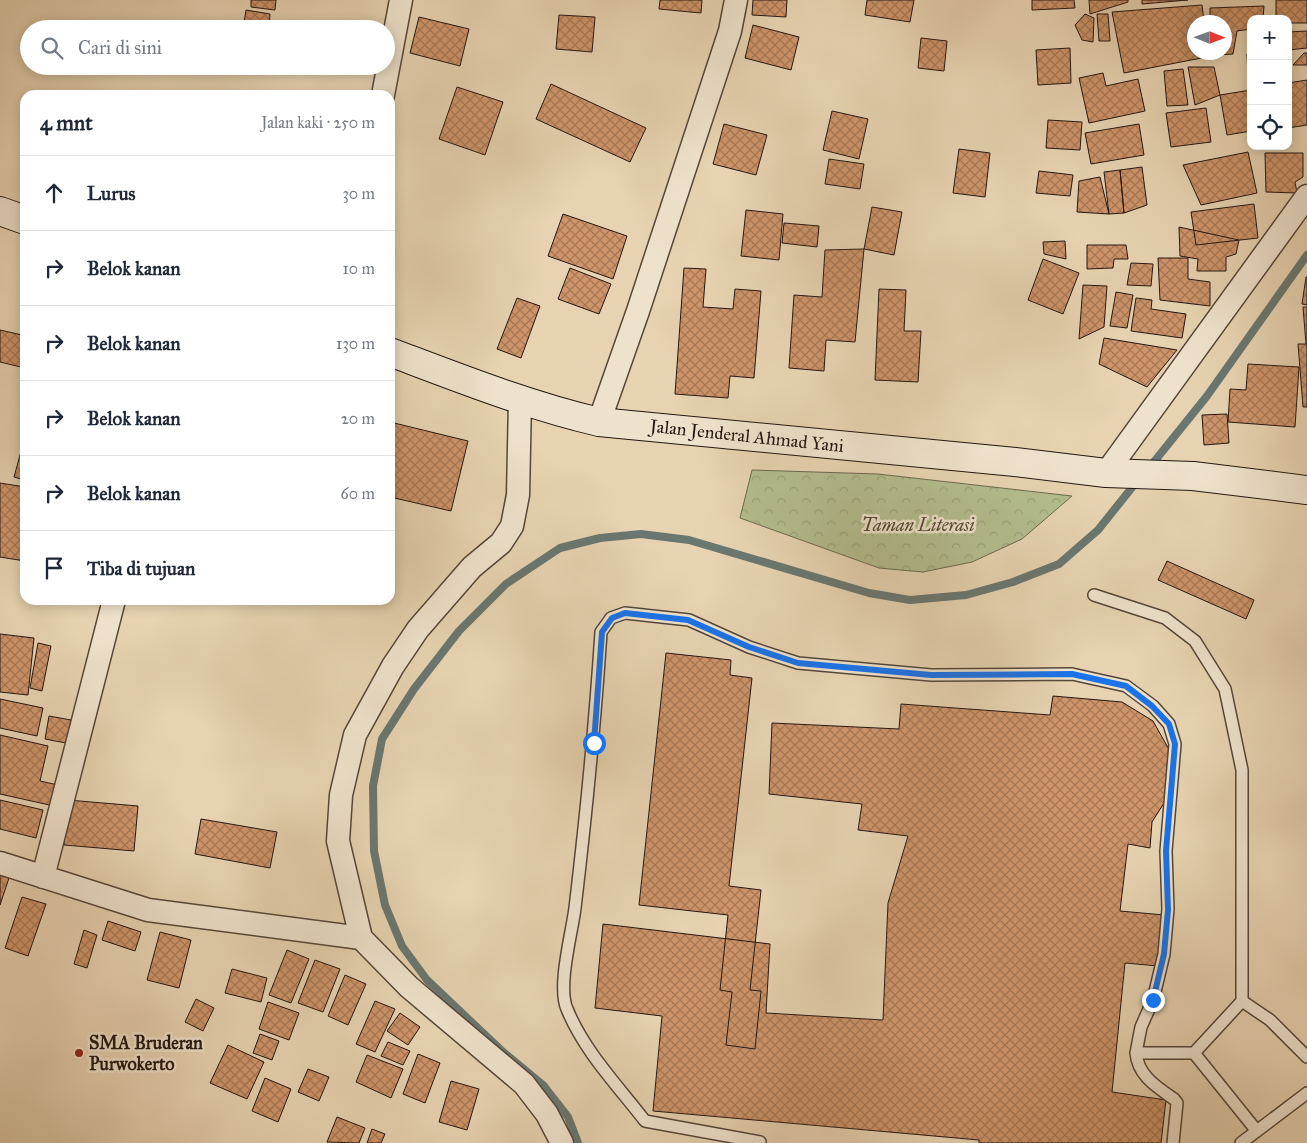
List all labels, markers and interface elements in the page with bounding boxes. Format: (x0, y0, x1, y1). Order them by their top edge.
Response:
north arrow (1187, 15, 1232, 60)
map controls (1247, 15, 1292, 150)
button: + (1247, 15, 1292, 60)
search box (20, 20, 395, 75)
icon: search (38, 34, 66, 62)
text: Cari di sini (78, 36, 162, 59)
button: − (1247, 60, 1292, 105)
button: locate (1247, 105, 1292, 150)
text: 4 mnt (40, 110, 93, 136)
text: Jalan kaki · 250 m (261, 113, 375, 132)
icon: ahead (40, 179, 68, 207)
text: Lurus (87, 182, 135, 205)
text: 30 m (342, 184, 375, 203)
icon: right (40, 254, 68, 282)
text: Belok kanan (87, 257, 181, 280)
text: 10 m (343, 259, 375, 278)
icon: right (40, 329, 68, 357)
text: Belok kanan (87, 332, 181, 355)
text: 130 m (336, 334, 375, 353)
icon: right (40, 404, 68, 432)
text: Belok kanan (87, 407, 181, 430)
text: 20 m (341, 409, 375, 428)
street label: Jalan Jenderal Ahmad Yani (647, 415, 845, 458)
icon: right (40, 479, 68, 507)
text: Belok kanan (87, 482, 181, 505)
text: 60 m (341, 484, 375, 503)
park label: Taman Literasi (862, 514, 974, 536)
icon: arrive (40, 554, 68, 582)
text: Tiba di tujuan (87, 557, 195, 580)
route start (583, 732, 606, 755)
route end (1142, 989, 1165, 1012)
place label: SMA Bruderan Purwokerto (89, 1032, 203, 1075)
marker: SMA Bruderan Purwokerto (73, 1047, 85, 1059)

